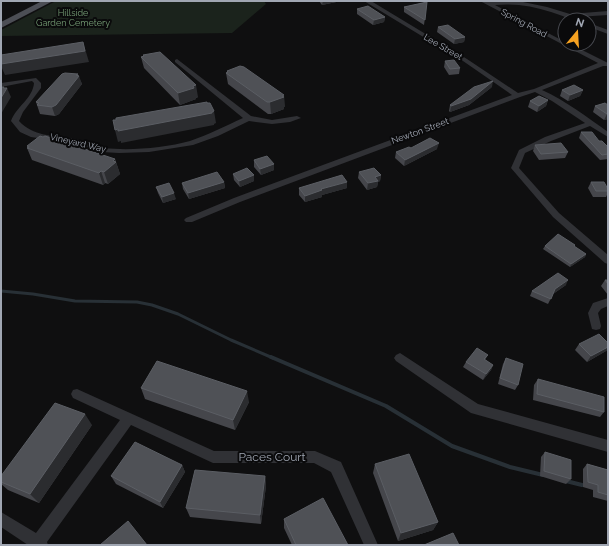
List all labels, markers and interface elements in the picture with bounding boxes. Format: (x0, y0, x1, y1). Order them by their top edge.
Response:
street label: Spring Road (499, 7, 549, 40)
park label: Hillside Garden Cemetery (36, 8, 110, 28)
north arrow (557, 12, 597, 52)
text: N (574, 15, 586, 30)
street label: Lee Street (422, 32, 464, 62)
street label: Newton Street (390, 116, 450, 146)
street label: Vineyard Way (49, 132, 107, 154)
street label: Paces Court (238, 450, 306, 464)

